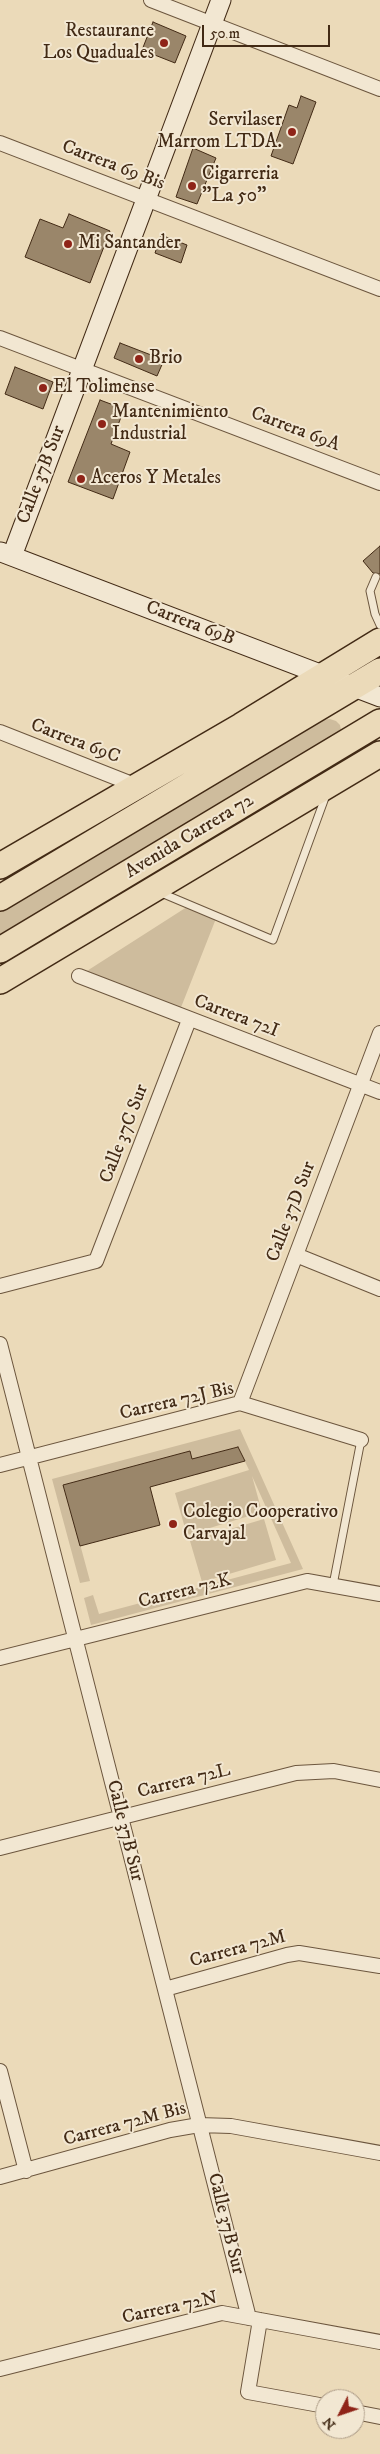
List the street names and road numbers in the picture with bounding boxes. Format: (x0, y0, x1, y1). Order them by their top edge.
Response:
street label: Carrera 69 Bis (58, 136, 168, 196)
street label: Carrera 69A (247, 403, 343, 457)
street label: Calle 37B Sur (13, 423, 71, 527)
street label: Carrera 69B (142, 597, 238, 651)
street label: Carrera 69C (27, 715, 123, 769)
street label: Avenida Carrera 72 (122, 790, 258, 884)
street label: Carrera 72I (190, 990, 282, 1044)
street label: Calle 37C Sur (96, 1081, 154, 1187)
street label: Calle 37D Sur (262, 1159, 322, 1265)
street label: Carrera 72J Bis (118, 1378, 236, 1426)
street label: Carrera 72K (136, 1569, 234, 1615)
street label: Carrera 72L (135, 1759, 233, 1805)
street label: Calle 37B Sur (100, 1778, 148, 1884)
street label: Carrera 72M (187, 1926, 289, 1974)
street label: Carrera 72M Bis (61, 2098, 189, 2152)
street label: Calle 37B Sur (201, 2171, 249, 2277)
street label: Carrera 72N (120, 2288, 220, 2330)

